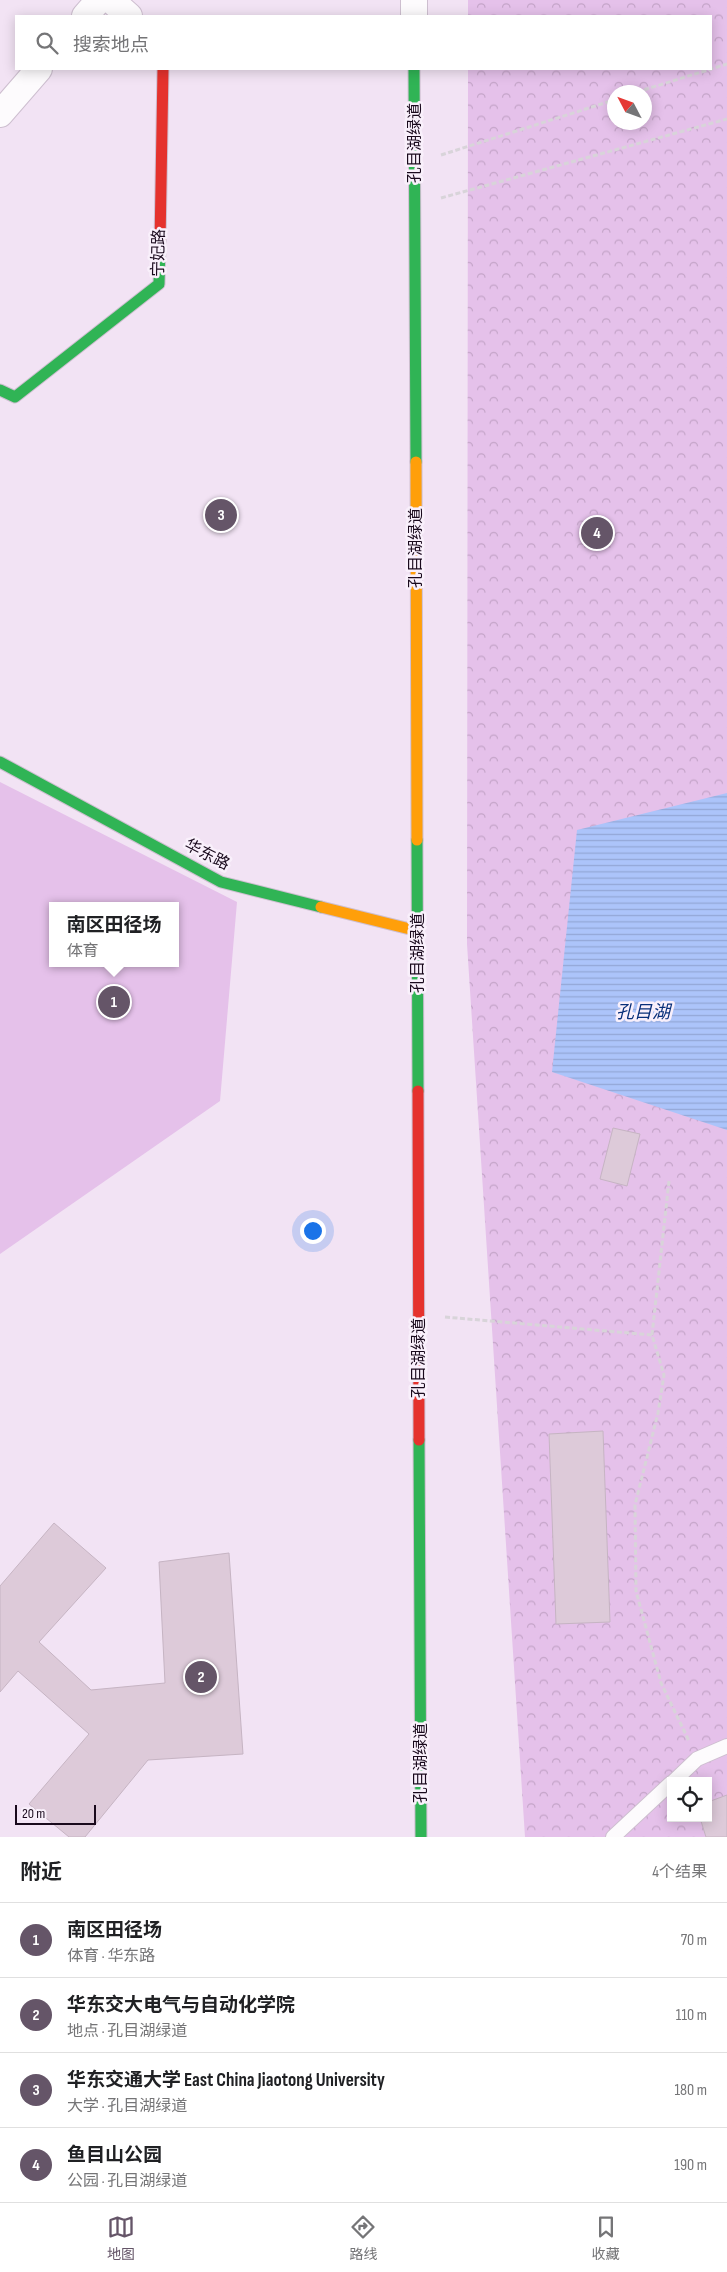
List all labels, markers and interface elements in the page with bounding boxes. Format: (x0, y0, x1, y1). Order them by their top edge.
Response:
search box (15, 15, 712, 70)
icon: search (33, 29, 61, 57)
text: 搜索地点 (73, 34, 149, 57)
north arrow (607, 85, 652, 130)
street label: 孔目湖绿道 (406, 103, 425, 183)
street label: 宁妃路 (149, 229, 169, 277)
pin: 3 (205, 496, 237, 534)
street label: 孔目湖绿道 (407, 508, 426, 588)
pin: 4 (581, 514, 613, 552)
street label: 华东路 (181, 836, 233, 874)
popup (49, 902, 179, 967)
street label: 孔目湖绿道 (409, 913, 428, 993)
text: 南区田径场 (66, 914, 162, 937)
text: 体育 (66, 942, 99, 961)
pin: 1 (98, 983, 130, 1021)
water label: 孔目湖 (616, 1002, 673, 1023)
your location (300, 1218, 326, 1244)
street label: 孔目湖绿道 (410, 1318, 429, 1398)
pin: 2 (185, 1658, 217, 1696)
street label: 孔目湖绿道 (412, 1723, 431, 1803)
map controls (667, 1777, 712, 1822)
button: locate (667, 1777, 712, 1822)
scale bar (15, 1802, 96, 1825)
text: 20 m (22, 1805, 45, 1822)
text: 附近 (20, 1860, 62, 1885)
text: 4个结果 (652, 1863, 707, 1882)
text: 南区田径场 (67, 1919, 162, 1942)
text: 1 (33, 1931, 39, 1950)
text: 70 m (681, 1931, 707, 1950)
text: 体育 · 华东路 (67, 1947, 155, 1966)
text: 华东交大电气与自动化学院 (67, 1994, 295, 2017)
text: 2 (32, 2006, 40, 2025)
text: 110 m (676, 2006, 707, 2025)
text: 地点 · 孔目湖绿道 (67, 2022, 187, 2041)
text: 华东交通大学 East China Jiaotong University (67, 2069, 385, 2092)
text: 3 (32, 2081, 40, 2100)
text: 180 m (674, 2081, 707, 2100)
text: 大学 · 孔目湖绿道 (67, 2097, 187, 2116)
text: 鱼目山公园 (67, 2144, 162, 2167)
text: 4 (32, 2156, 40, 2175)
text: 190 m (674, 2156, 707, 2175)
text: 公园 · 孔目湖绿道 (67, 2172, 187, 2191)
tab: 地图 (107, 2213, 135, 2263)
tab: 路线 (349, 2213, 377, 2263)
tab: 收藏 (592, 2213, 620, 2263)

